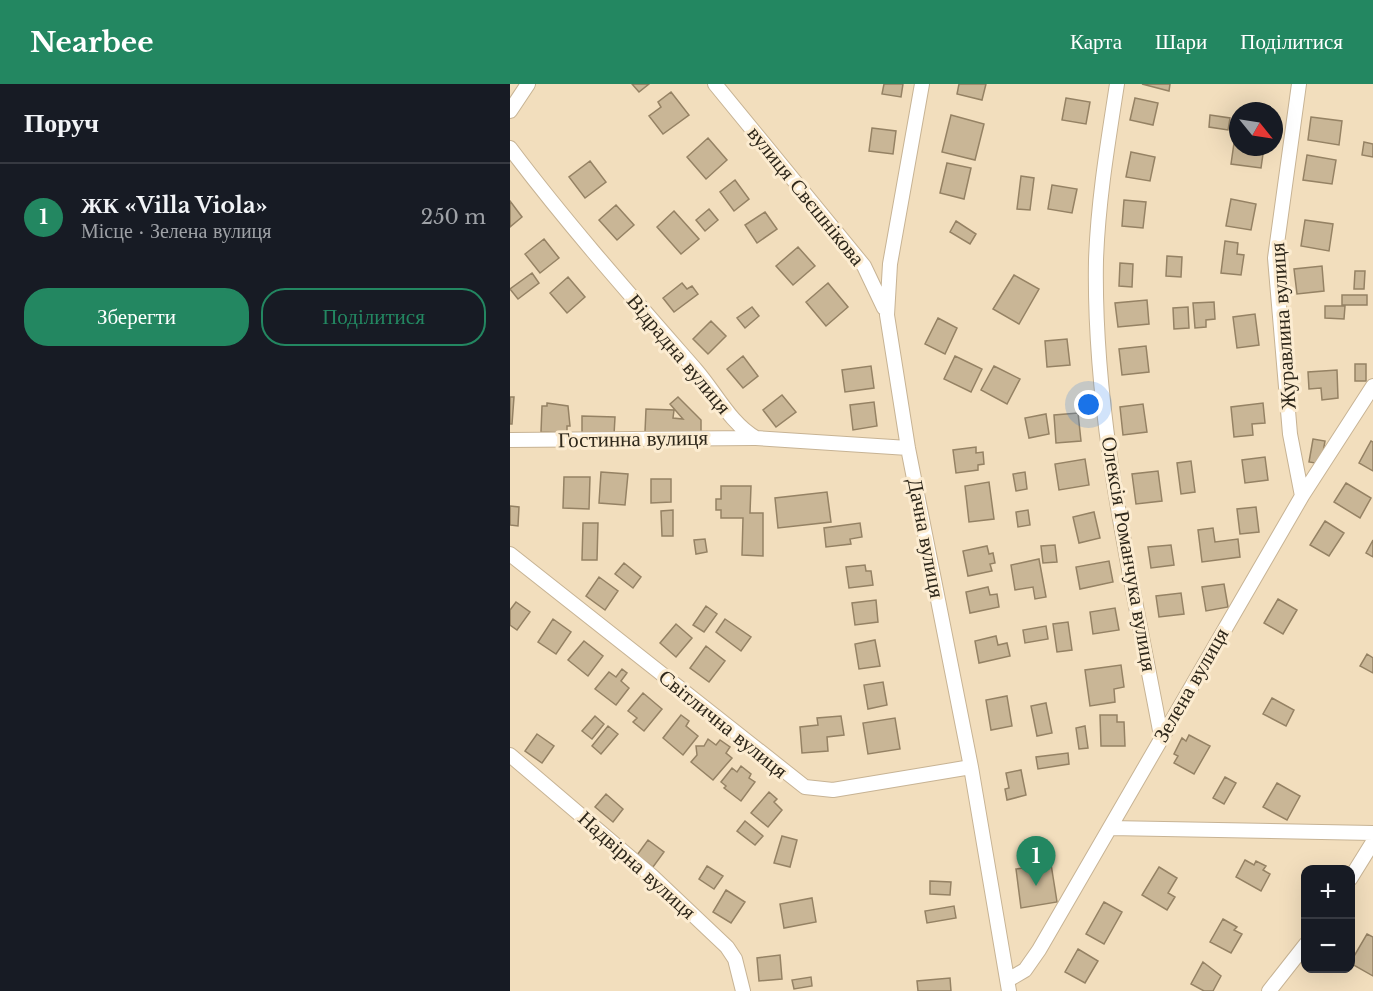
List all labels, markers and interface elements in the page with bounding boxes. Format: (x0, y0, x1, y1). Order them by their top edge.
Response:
text: Nearbee (30, 25, 154, 60)
text: Карта (1070, 29, 1122, 55)
text: Шари (1155, 29, 1207, 55)
text: Поділитися (1240, 29, 1343, 55)
north arrow (1229, 102, 1283, 156)
text: Поруч (24, 107, 99, 139)
street label: вулиця Свєшнікова (742, 121, 871, 272)
text: ЖК «Villa Viola» (81, 192, 268, 219)
text: 1 (39, 205, 48, 229)
text: 250 m (421, 205, 486, 229)
text: Місце · Зелена вулиця (81, 219, 272, 243)
street label: Журавлина вулиця (1264, 241, 1302, 410)
button: Зберегти (24, 288, 249, 346)
button: Поділитися (261, 288, 486, 346)
street label: Відрадна вулиця (621, 289, 737, 420)
your location (1074, 390, 1103, 419)
street label: Гостинна вулиця (558, 425, 709, 453)
street label: Олексія Романчука вулиця (1096, 434, 1163, 674)
street label: Дачна вулиця (902, 476, 950, 600)
street label: Зелена вулиця (1148, 623, 1234, 747)
street label: Світлична вулиця (653, 664, 793, 784)
street label: Надвірна вулиця (573, 805, 701, 925)
pin: 1 (1016, 836, 1056, 886)
map controls (1301, 865, 1355, 973)
button: + (1301, 865, 1355, 919)
button: − (1301, 919, 1355, 973)

